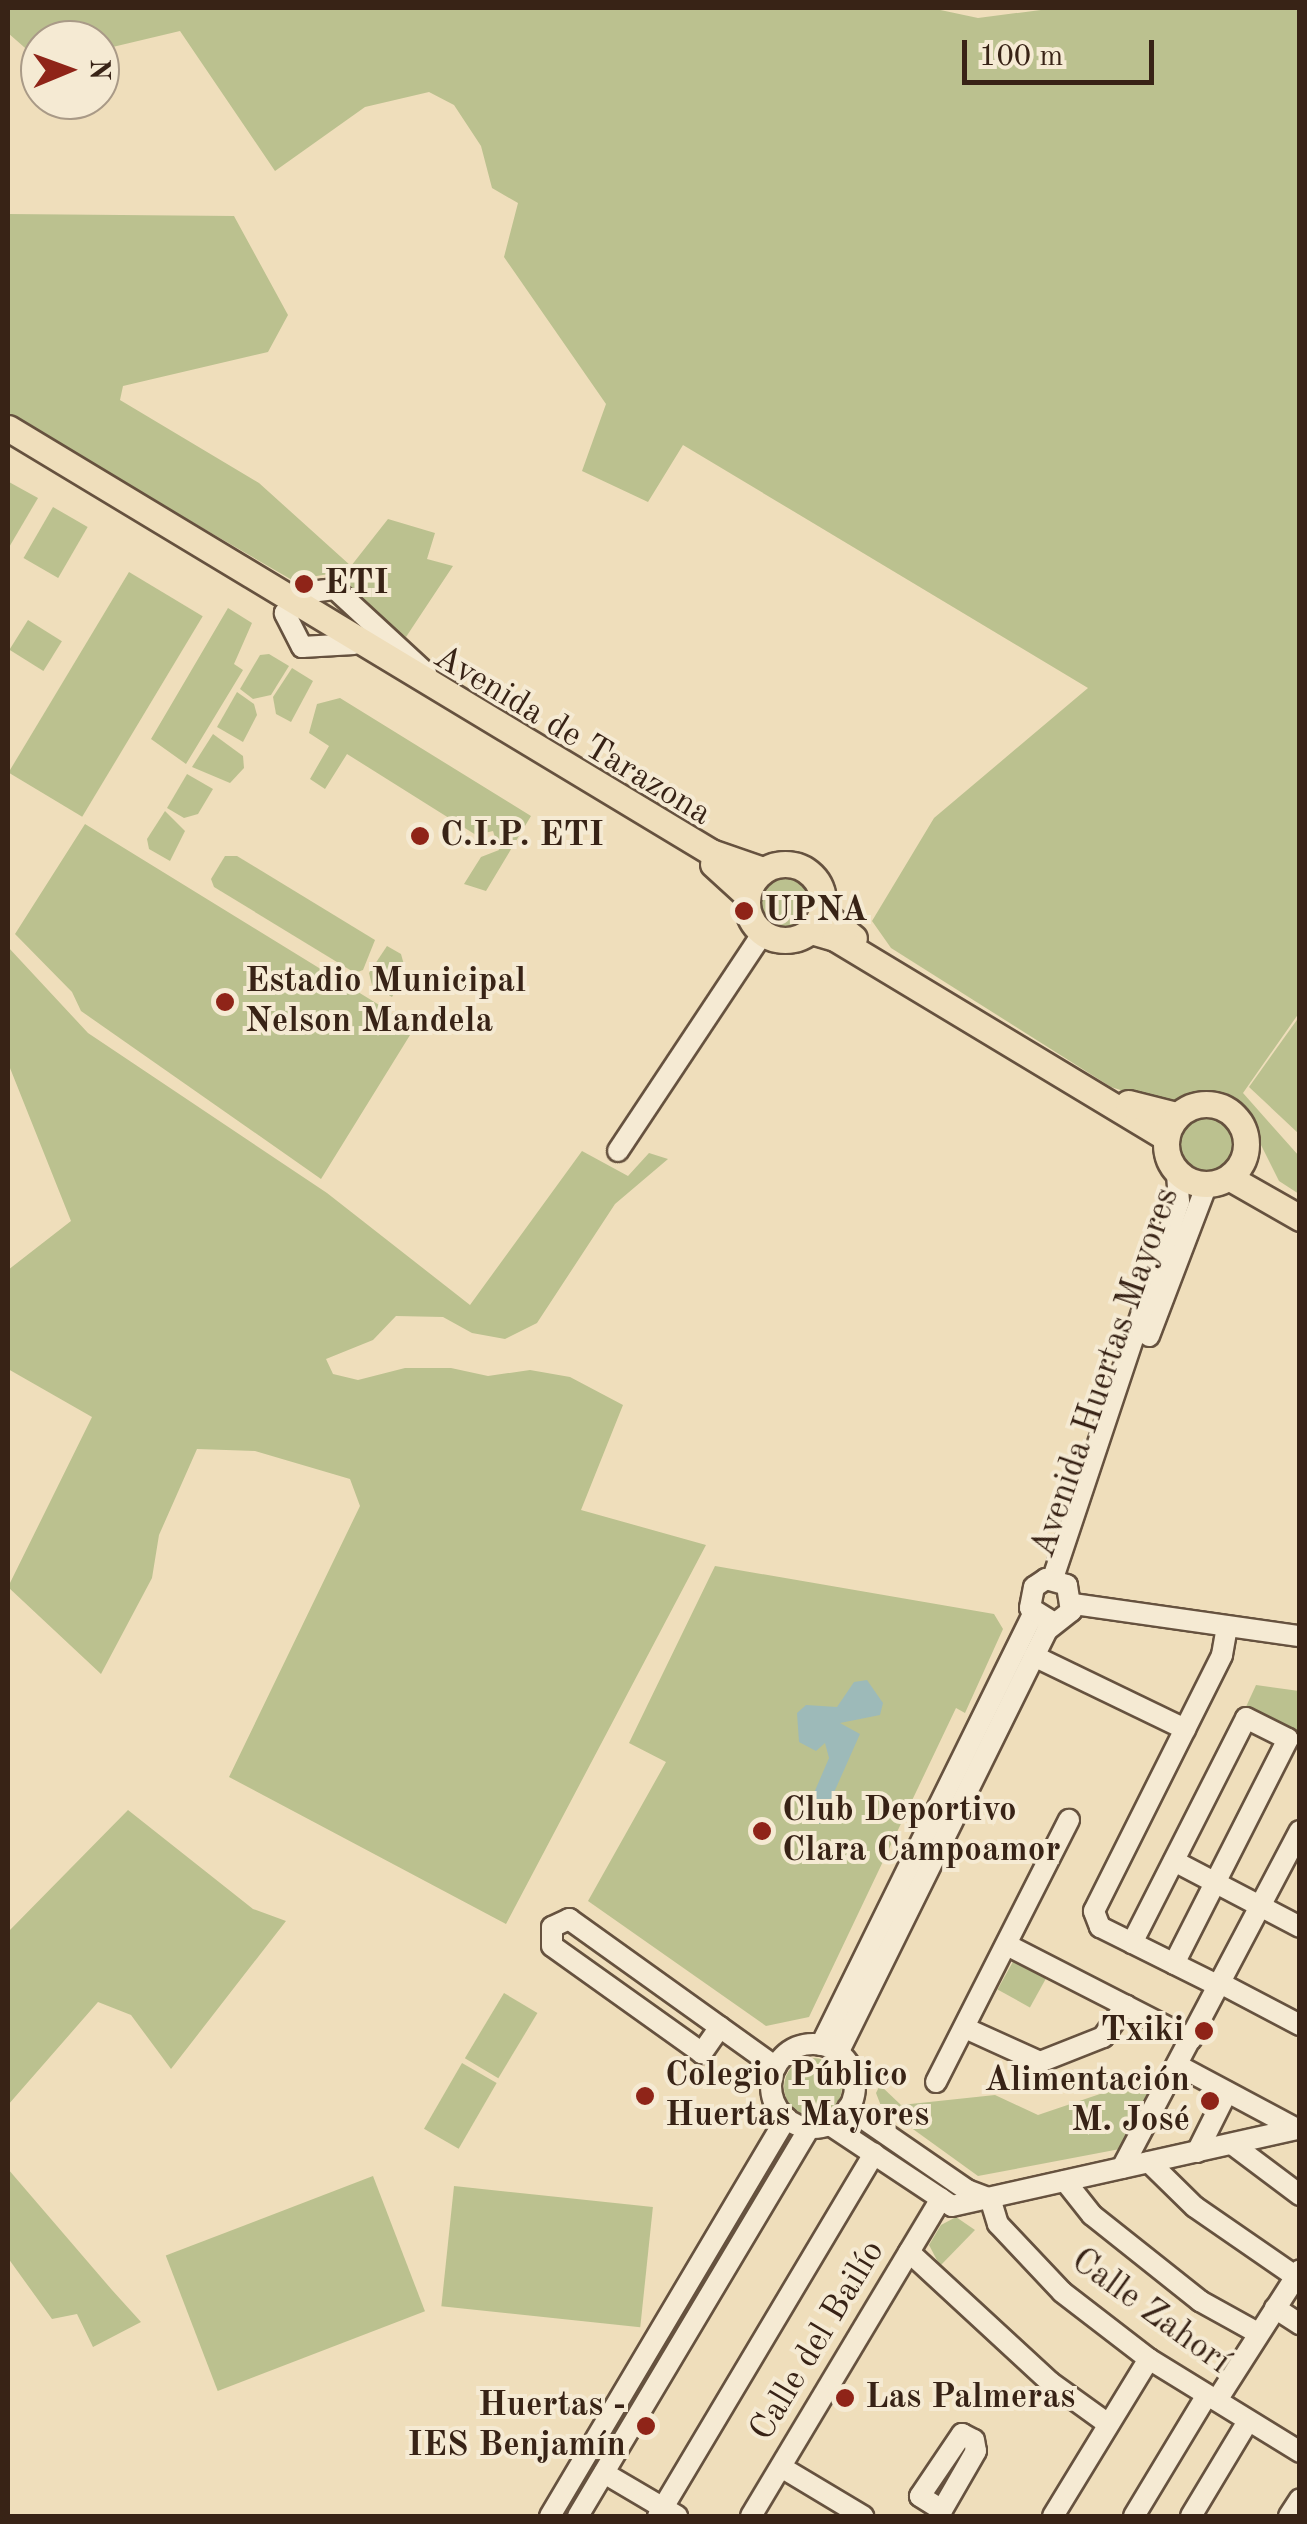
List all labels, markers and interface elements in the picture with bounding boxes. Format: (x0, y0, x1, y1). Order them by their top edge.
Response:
north arrow (20, 20, 120, 120)
scale bar (967, 20, 1160, 82)
text: 100 m (979, 42, 1063, 72)
text: N (84, 59, 112, 80)
place label: ETI (324, 563, 389, 605)
marker: ETI (293, 573, 315, 595)
street label: Avenida de Tarazona (426, 637, 718, 835)
place label: C.I.P. ETI (440, 815, 604, 857)
marker: C.I.P. ETI (409, 825, 431, 847)
place label: UPNA (764, 890, 868, 932)
marker: UPNA (733, 900, 755, 922)
place label: Estadio Municipal Nelson Mandela (245, 961, 526, 1043)
marker: Estadio Municipal Nelson Mandela (214, 991, 236, 1013)
street label: Avenida Huertas Mayores (1023, 1183, 1189, 1563)
place label: Club Deportivo Clara Campoamor (782, 1790, 1061, 1872)
marker: Club Deportivo Clara Campoamor (751, 1820, 773, 1842)
place label: Txiki (1100, 2010, 1184, 2052)
marker: Txiki (1193, 2020, 1215, 2042)
place label: Colegio Público Huertas Mayores (665, 2055, 929, 2137)
place label: Alimentación M. José (984, 2060, 1190, 2142)
marker: Colegio Público Huertas Mayores (634, 2085, 656, 2107)
marker: Alimentación M. José (1199, 2090, 1221, 2112)
street label: Calle del Bailío (742, 2233, 894, 2449)
street label: Calle Zahorí (1062, 2240, 1238, 2384)
place label: Las Palmeras (865, 2377, 1075, 2419)
place label: Huertas - IES Benjamín (407, 2385, 626, 2467)
marker: Las Palmeras (834, 2387, 856, 2409)
marker: Huertas - IES Benjamín (635, 2415, 657, 2437)

